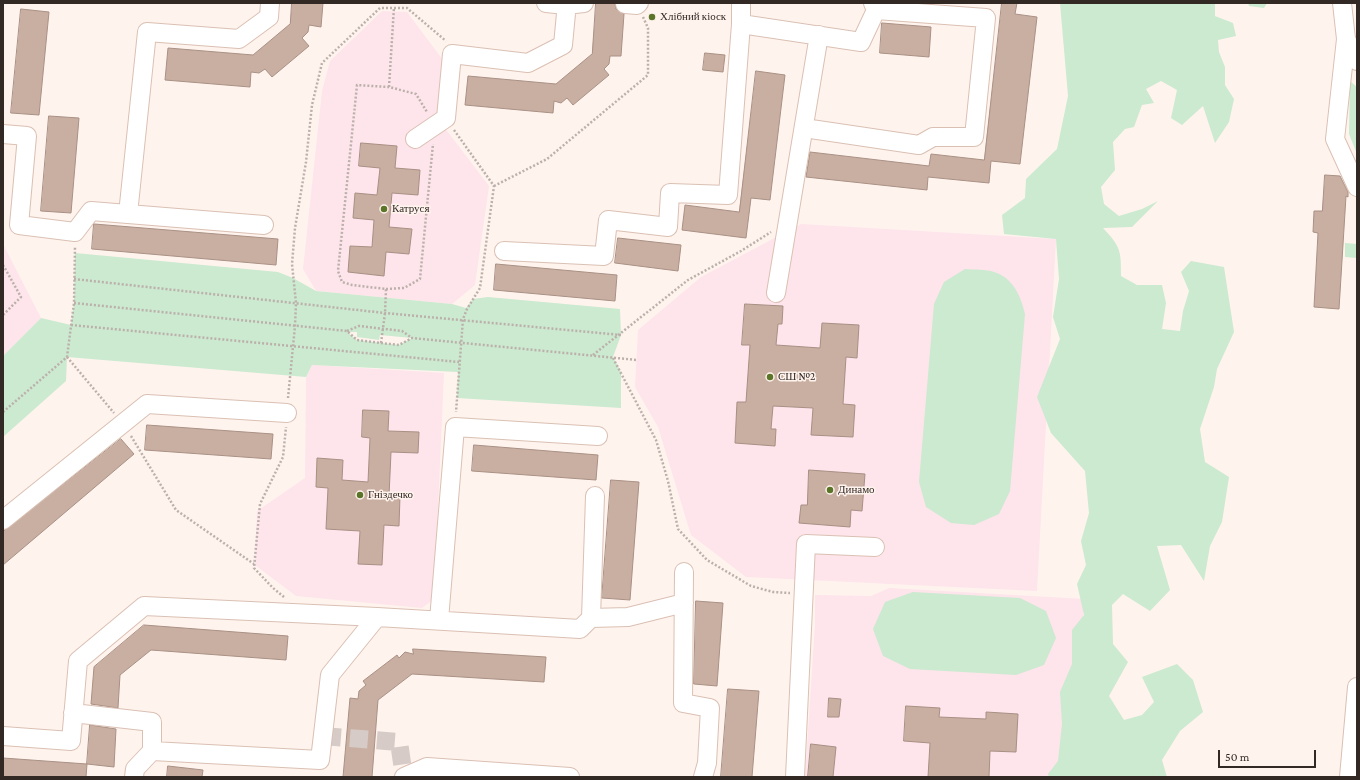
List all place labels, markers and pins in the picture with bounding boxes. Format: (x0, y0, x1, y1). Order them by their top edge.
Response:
place label: Хлібний кіоск (660, 10, 726, 24)
marker: Хлібний кіоск (647, 12, 657, 22)
place label: Катруся (392, 202, 430, 216)
marker: Катруся (379, 204, 389, 214)
place label: СШ №2 (778, 370, 815, 384)
marker: СШ №2 (765, 372, 775, 382)
place label: Динамо (838, 483, 875, 497)
marker: Динамо (825, 485, 835, 495)
place label: Гніздечко (368, 488, 413, 502)
marker: Гніздечко (355, 490, 365, 500)

